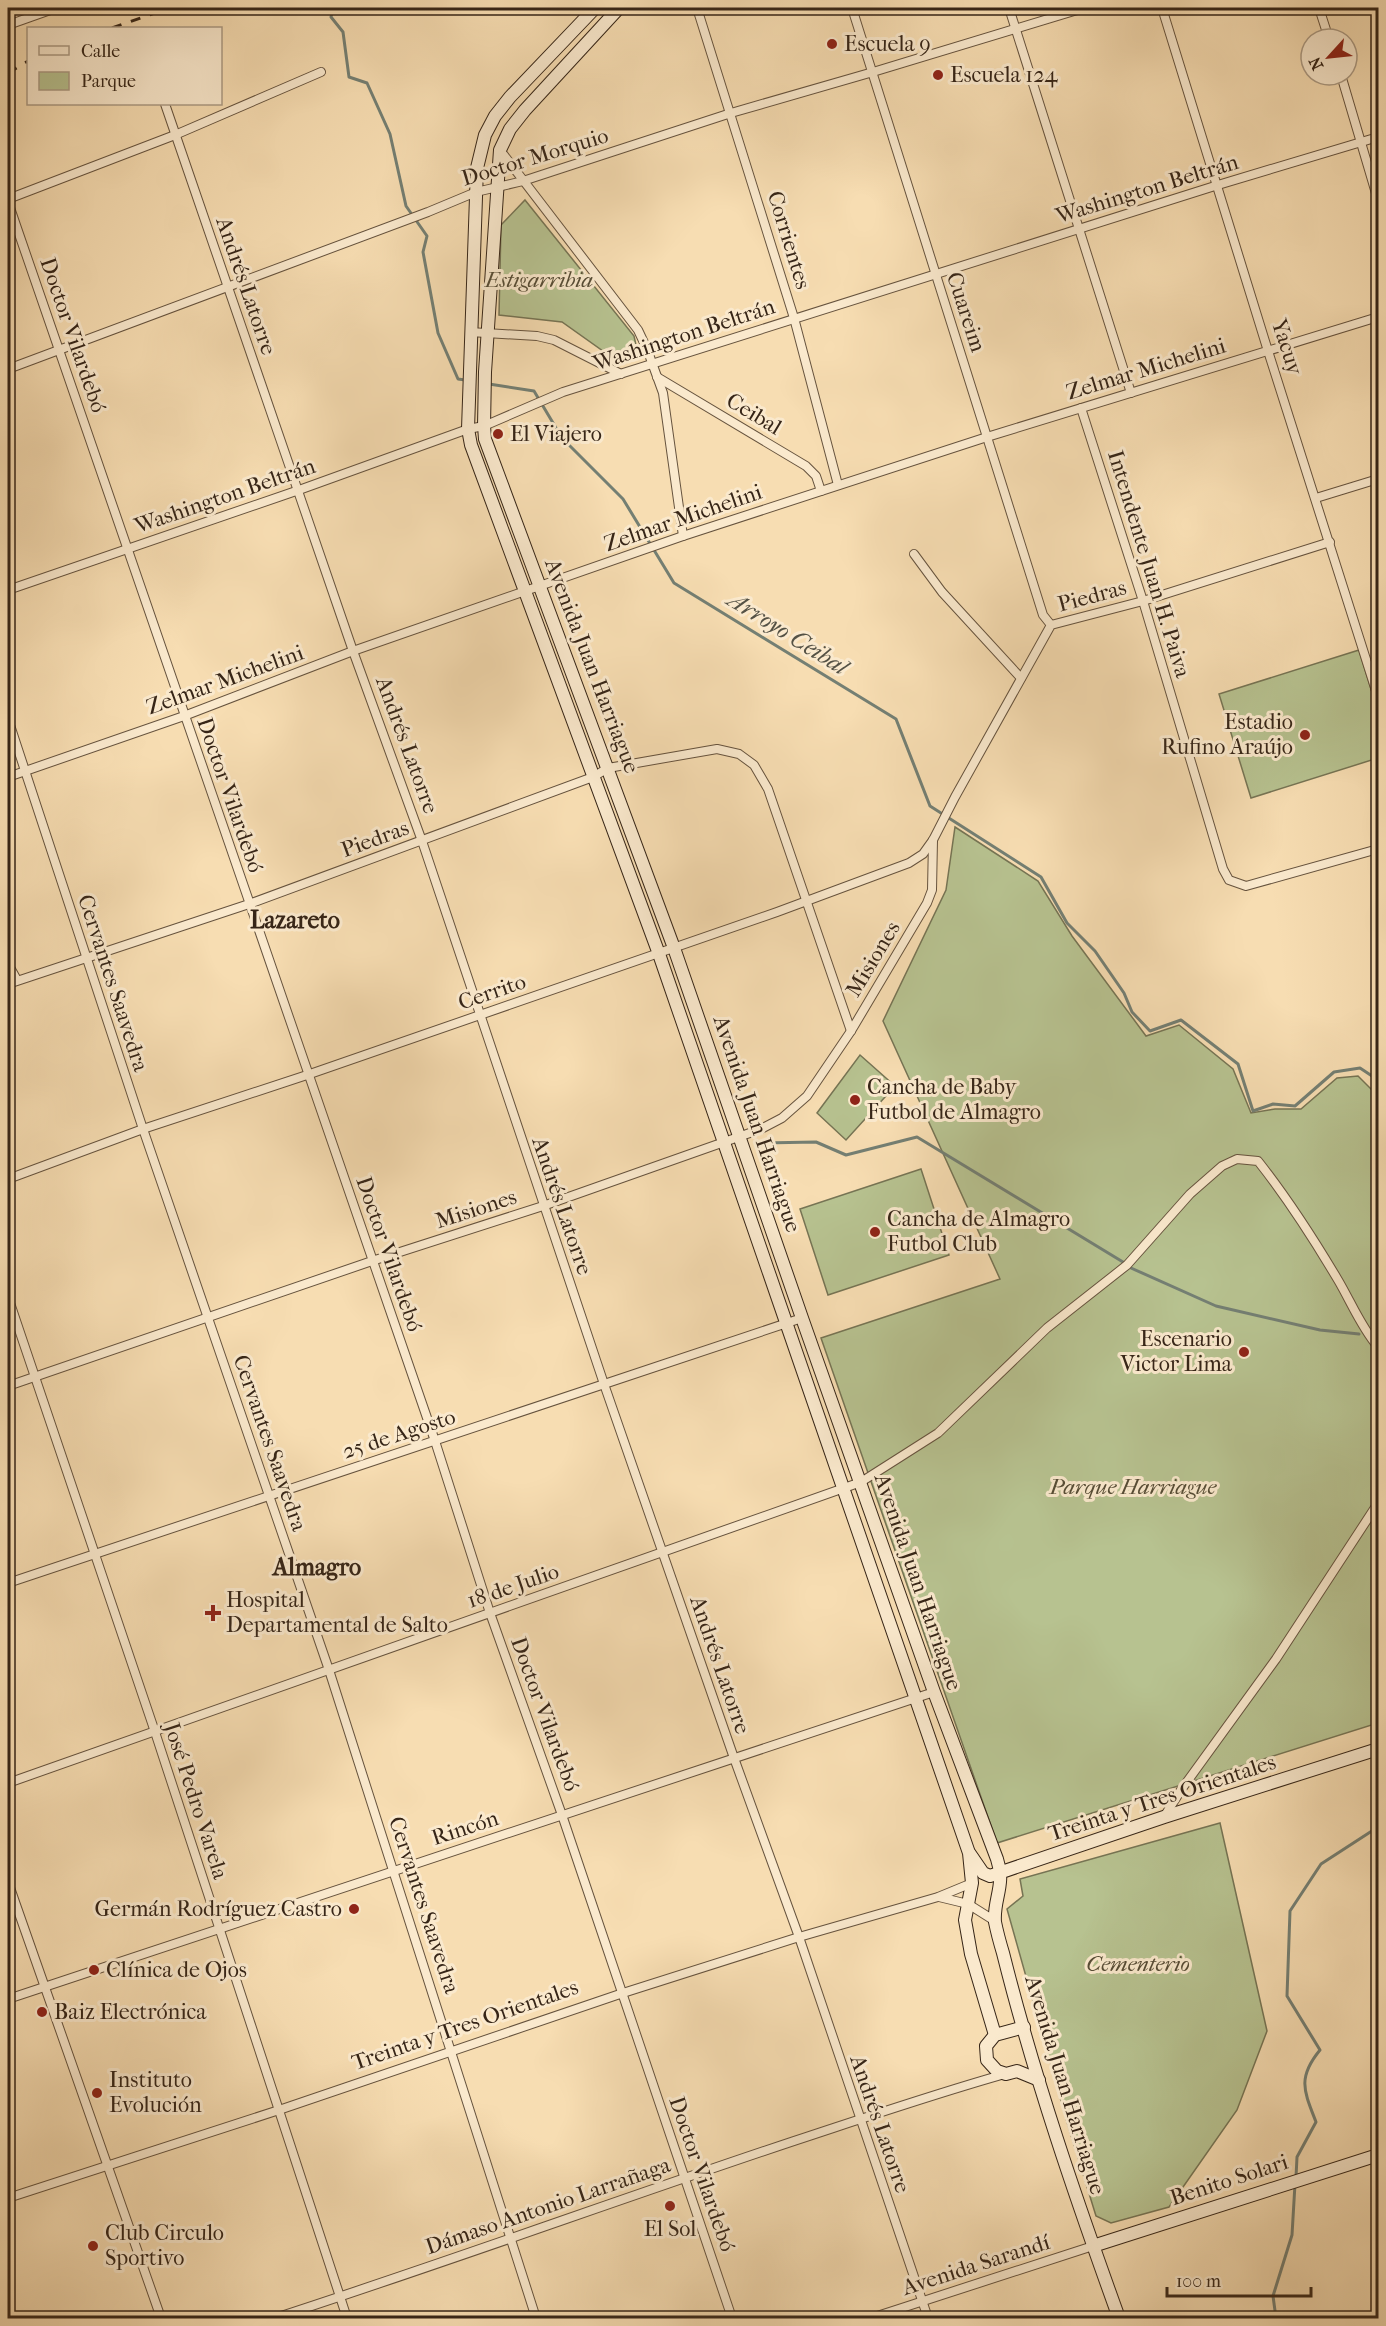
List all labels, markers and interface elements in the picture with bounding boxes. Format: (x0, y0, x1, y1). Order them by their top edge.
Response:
legend (27, 27, 222, 105)
north arrow (1299, 27, 1359, 87)
place label: Escuela 9 (844, 31, 931, 57)
marker: Escuela 9 (825, 37, 839, 51)
text: Calle (81, 41, 120, 62)
text: N (1304, 53, 1327, 73)
place label: Escuela 124 (950, 62, 1059, 88)
marker: Escuela 124 (931, 68, 945, 82)
text: Parque (81, 71, 136, 92)
street label: Doctor Morquio (458, 122, 612, 192)
street label: Washington Beltrán (1052, 149, 1242, 229)
street label: Corrientes (762, 188, 816, 292)
street label: Andrés Latorre (210, 213, 282, 358)
street label: Doctor Vilardebó (34, 254, 112, 416)
park label: Estigarribia (483, 267, 593, 293)
street label: Cuareim (941, 269, 991, 356)
street label: Washington Beltrán (589, 293, 778, 377)
street label: Yacuy (1266, 315, 1309, 379)
street label: Zelmar Michelini (1063, 332, 1229, 406)
street label: Ceibal (722, 387, 786, 441)
place label: El Viajero (510, 421, 602, 447)
marker: El Viajero (491, 427, 505, 441)
street label: Intendente Juan H. Paiva (1102, 447, 1196, 682)
street label: Washington Beltrán (130, 453, 319, 539)
street label: Zelmar Michelini (601, 479, 766, 557)
street label: Avenida Juan Harriague (539, 554, 645, 777)
street label: Piedras (1055, 574, 1129, 618)
water label: Arroyo Ceibal (721, 584, 856, 682)
street label: Zelmar Michelini (143, 639, 308, 720)
street label: Andrés Latorre (370, 672, 444, 817)
place label: Estadio Rufino Araújo (1161, 709, 1293, 760)
street label: Doctor Vilardebó (191, 714, 269, 876)
marker: Estadio Rufino Araújo (1298, 728, 1312, 742)
street label: Piedras (338, 815, 412, 863)
street label: Cervantes Saavedra (72, 891, 154, 1076)
district label: Lazareto (250, 906, 340, 934)
street label: Misiones (840, 916, 906, 1002)
street label: Cerrito (455, 968, 529, 1016)
street label: Avenida Juan Harriague (707, 1011, 806, 1236)
place label: Cancha de Baby Futbol de Almagro (867, 1074, 1041, 1125)
marker: Cancha de Baby Futbol de Almagro (848, 1093, 862, 1107)
street label: Andrés Latorre (526, 1133, 598, 1278)
street label: Doctor Vilardebó (350, 1173, 428, 1335)
street label: Misiones (432, 1184, 520, 1234)
place label: Cancha de Almagro Futbol Club (887, 1206, 1070, 1257)
marker: Cancha de Almagro Futbol Club (868, 1225, 882, 1239)
place label: Escenario Victor Lima (1120, 1326, 1233, 1377)
marker: Escenario Victor Lima (1237, 1345, 1251, 1359)
street label: Cervantes Saavedra (228, 1352, 313, 1535)
street label: 25 de Agosto (339, 1404, 459, 1464)
street label: Avenida Juan Harriague (868, 1469, 967, 1694)
park label: Parque Harriague (1049, 1474, 1218, 1500)
district label: Almagro (271, 1553, 361, 1581)
street label: 18 de Julio (464, 1558, 562, 1614)
place label: Hospital Departamental de Salto (226, 1587, 448, 1638)
street label: Andrés Latorre (684, 1592, 756, 1737)
marker: Hospital Departamental de Salto (204, 1604, 222, 1622)
street label: Doctor Vilardebó (505, 1633, 585, 1795)
street label: José Pedro Varela (158, 1718, 234, 1883)
street label: Treinta y Tres Orientales (1045, 1749, 1279, 1847)
street label: Rincón (428, 1805, 502, 1851)
street label: Cervantes Saavedra (383, 1813, 465, 1998)
place label: Germán Rodríguez Castro (95, 1896, 342, 1922)
marker: Germán Rodríguez Castro (347, 1902, 361, 1916)
park label: Cementerio (1086, 1951, 1190, 1977)
place label: Clínica de Ojos (106, 1957, 247, 1983)
marker: Clínica de Ojos (87, 1963, 101, 1977)
street label: Avenida Juan Harriague (1019, 1971, 1111, 2198)
street label: Treinta y Tres Orientales (348, 1974, 582, 2076)
place label: Baiz Electrónica (54, 1999, 207, 2025)
marker: Baiz Electrónica (35, 2005, 49, 2019)
street label: Andrés Latorre (844, 2051, 916, 2196)
place label: Instituto Evolución (109, 2067, 202, 2118)
marker: Instituto Evolución (90, 2086, 104, 2100)
street label: Doctor Vilardebó (663, 2093, 741, 2255)
street label: Benito Solari (1167, 2149, 1292, 2211)
street label: Dámaso Antonio Larrañaga (422, 2152, 675, 2260)
marker: El Sol (663, 2199, 677, 2213)
place label: El Sol (644, 2216, 696, 2242)
place label: Club Circulo Sportivo (105, 2220, 224, 2271)
street label: Avenida Sarandí (898, 2229, 1053, 2301)
marker: Club Circulo Sportivo (86, 2239, 100, 2253)
scale bar (1167, 2260, 1311, 2298)
text: 100 m (1176, 2271, 1221, 2292)

